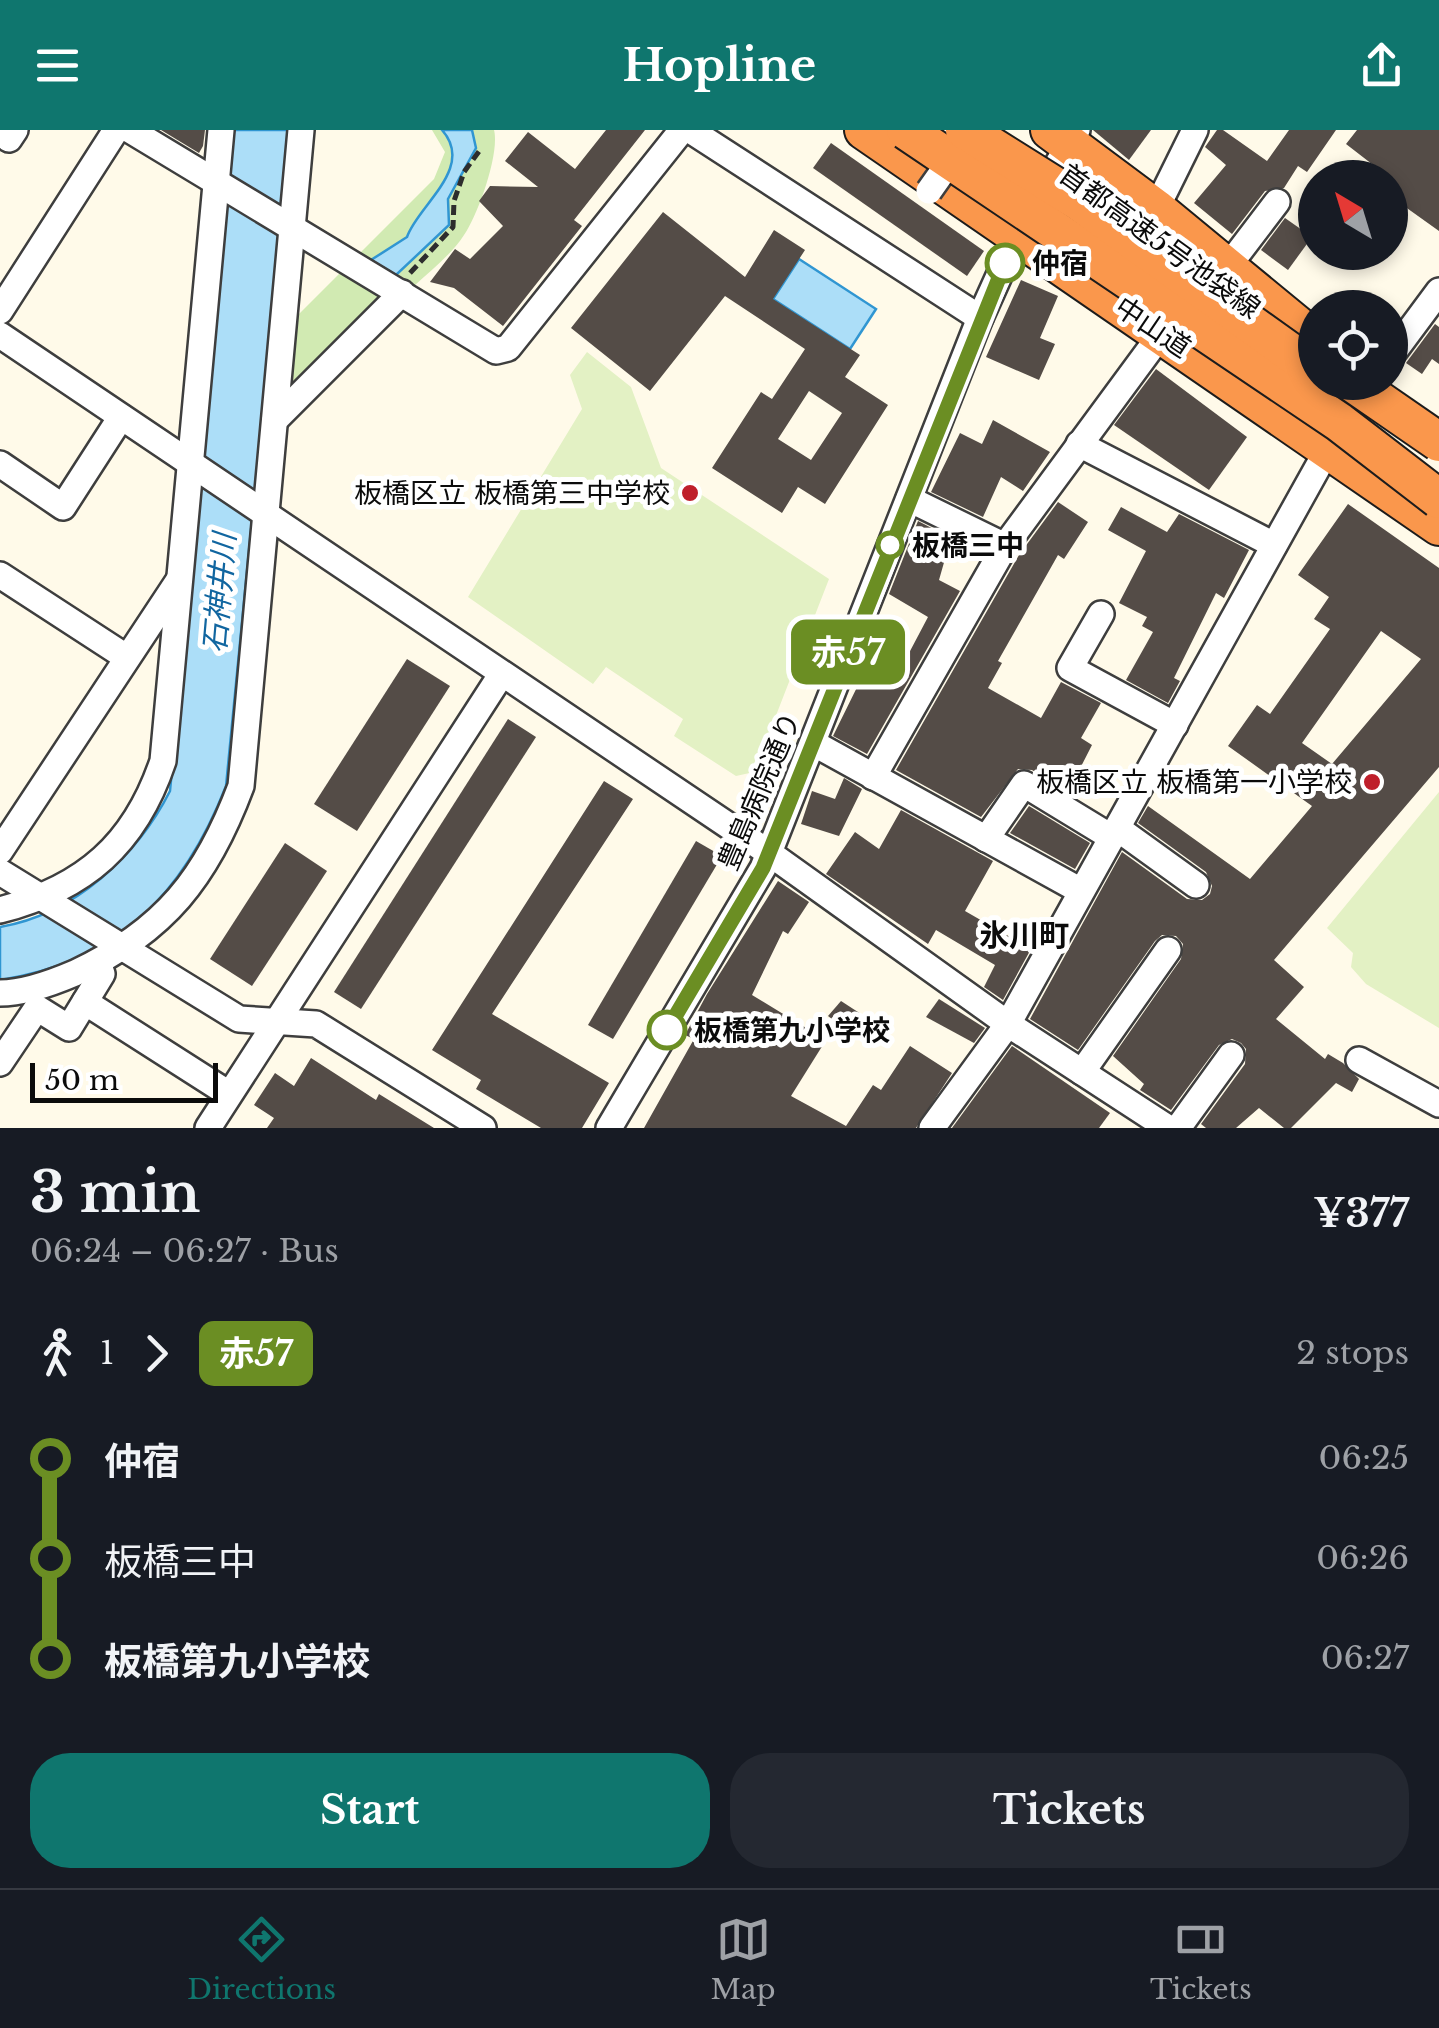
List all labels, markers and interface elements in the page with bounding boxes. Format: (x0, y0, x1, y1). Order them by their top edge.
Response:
text: Hopline (623, 37, 816, 93)
icon: menu (30, 38, 85, 93)
icon: share (1354, 38, 1409, 93)
street label: 首都高速5号池袋線 (1052, 157, 1267, 326)
north arrow (1298, 160, 1408, 270)
map controls (1298, 160, 1408, 400)
marker: 仲宿 (986, 244, 1024, 282)
place label: 仲宿 (1032, 246, 1088, 281)
street label: 中山道 (1108, 289, 1197, 365)
button: locate (1298, 290, 1408, 400)
place label: 板橋区立 板橋第三中学校 (354, 476, 670, 511)
marker: 板橋区立 板橋第三中学校 (679, 482, 701, 504)
place label: 板橋三中 (912, 528, 1024, 563)
water label: 石神井川 (196, 529, 243, 654)
marker: 板橋三中 (877, 532, 903, 558)
line badge: 赤57 (790, 620, 906, 684)
text: 赤57 (811, 631, 885, 674)
street label: 豊島病院通り (711, 707, 808, 875)
place label: 板橋区立 板橋第一小学校 (1036, 765, 1352, 800)
marker: 板橋区立 板橋第一小学校 (1361, 771, 1383, 793)
district label: 氷川町 (979, 917, 1069, 954)
marker: 板橋第九小学校 (648, 1011, 686, 1049)
place label: 板橋第九小学校 (694, 1013, 890, 1048)
scale bar (30, 1058, 218, 1103)
text: 50 m (45, 1063, 119, 1098)
text: 3 min (30, 1159, 200, 1227)
text: ¥377 (1313, 1190, 1409, 1237)
text: 06:24 – 06:27 · Bus (30, 1231, 339, 1271)
icon: walk (30, 1326, 85, 1381)
icon: forward (129, 1326, 184, 1381)
text: 赤57 (219, 1332, 293, 1375)
text: 1 (100, 1333, 114, 1373)
text: 2 stops (1296, 1333, 1409, 1373)
text: 仲宿 (104, 1438, 180, 1485)
text: 06:25 (1319, 1438, 1409, 1478)
text: 板橋三中 (104, 1538, 256, 1585)
text: 06:26 (1316, 1538, 1409, 1578)
text: 板橋第九小学校 (104, 1638, 370, 1685)
text: 06:27 (1321, 1638, 1409, 1678)
button: Start (30, 1753, 710, 1868)
button: Tickets (730, 1753, 1409, 1868)
tab: Directions (187, 1912, 336, 2007)
tab: Map (711, 1912, 776, 2007)
tab: Tickets (1150, 1912, 1252, 2007)

